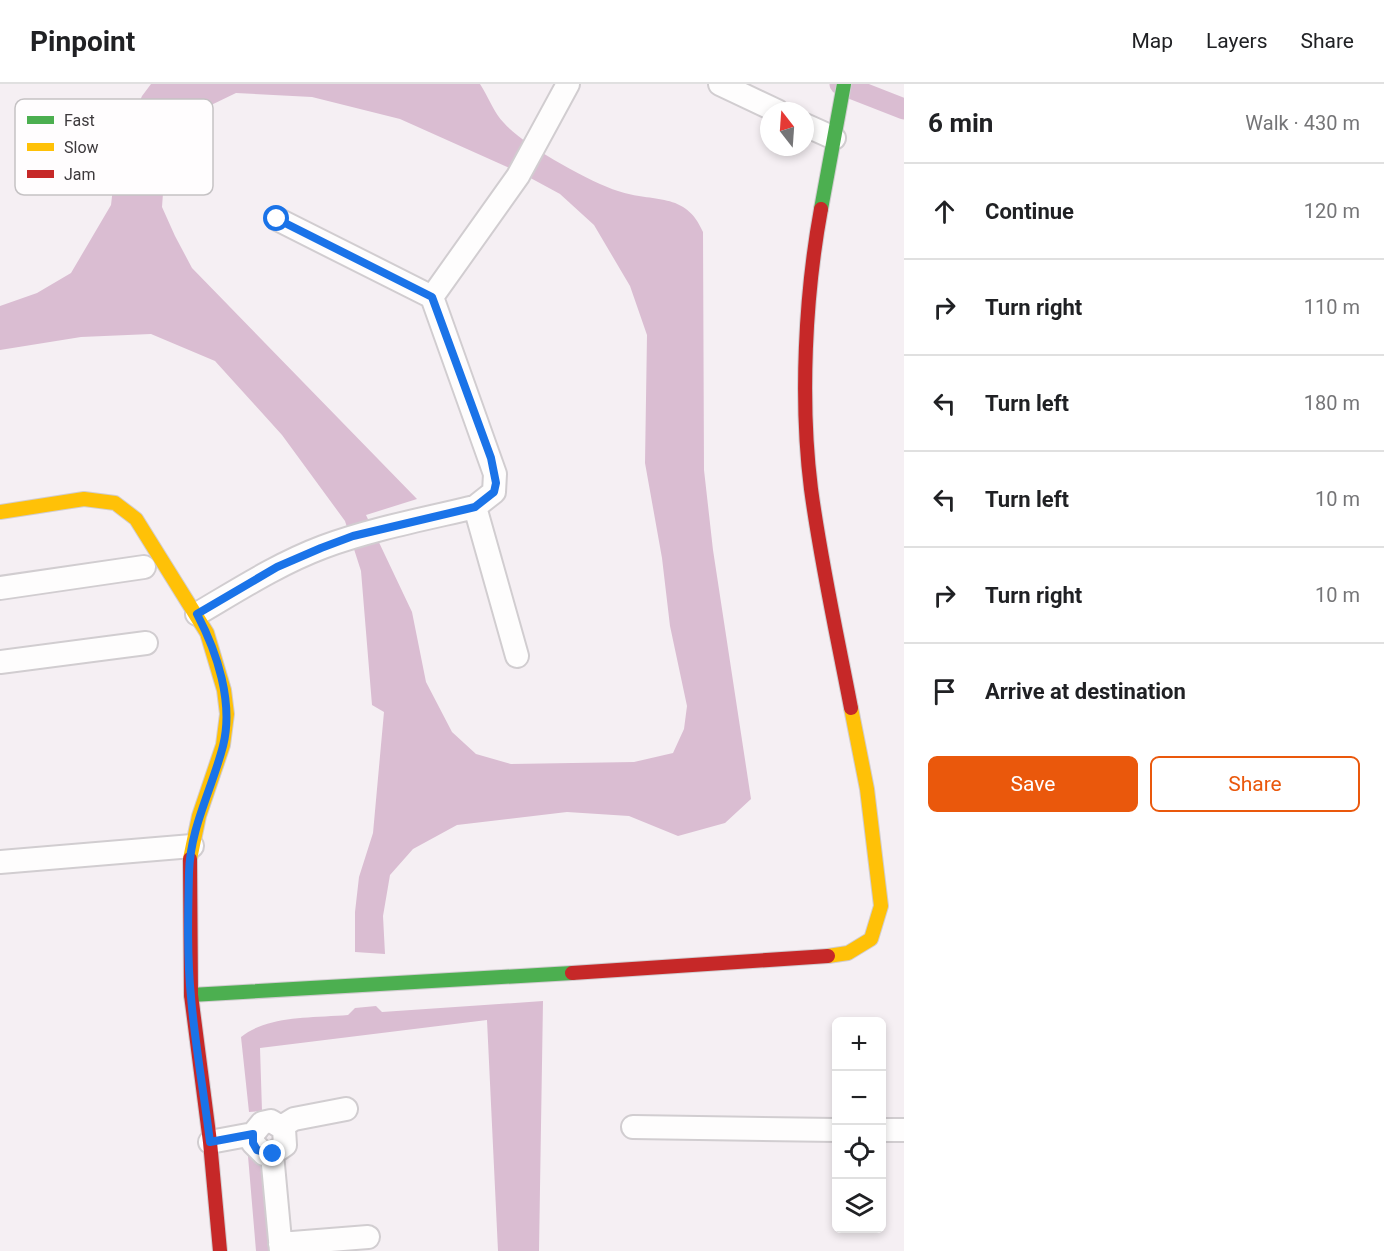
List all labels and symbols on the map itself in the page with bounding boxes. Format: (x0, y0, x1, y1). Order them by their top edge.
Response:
legend (15, 99, 213, 195)
north arrow (760, 102, 814, 156)
text: Fast (64, 111, 95, 130)
text: Slow (64, 138, 99, 157)
text: Jam (64, 165, 96, 184)
route start (263, 205, 289, 231)
route end (259, 1140, 285, 1166)

